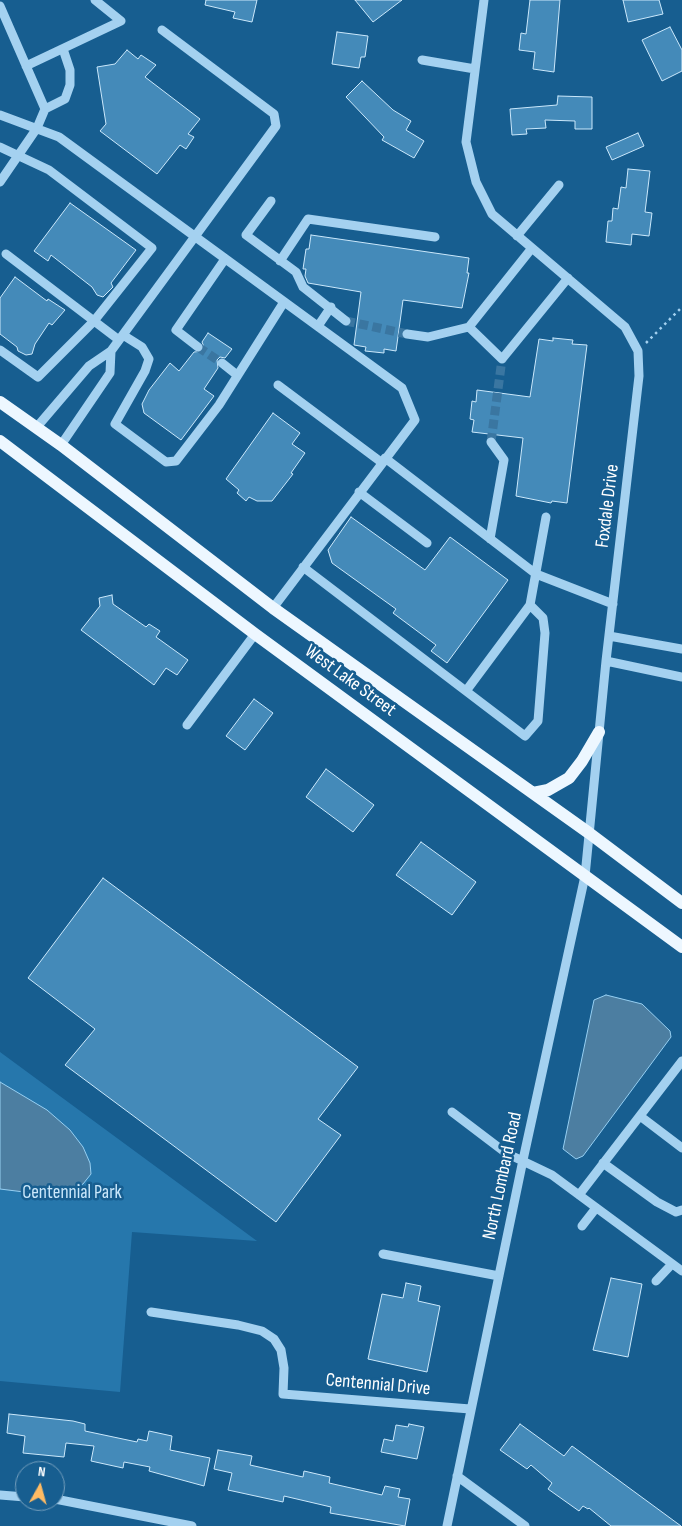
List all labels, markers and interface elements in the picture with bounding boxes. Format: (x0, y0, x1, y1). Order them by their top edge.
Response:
street label: Foxdale Drive (592, 463, 624, 549)
street label: West Lake Street (300, 640, 400, 722)
street label: North Lombard Road (478, 1110, 528, 1242)
park label: Centennial Park (22, 1182, 122, 1204)
street label: Centennial Drive (325, 1369, 431, 1401)
north arrow (15, 1461, 65, 1511)
text: N (37, 1463, 47, 1480)

